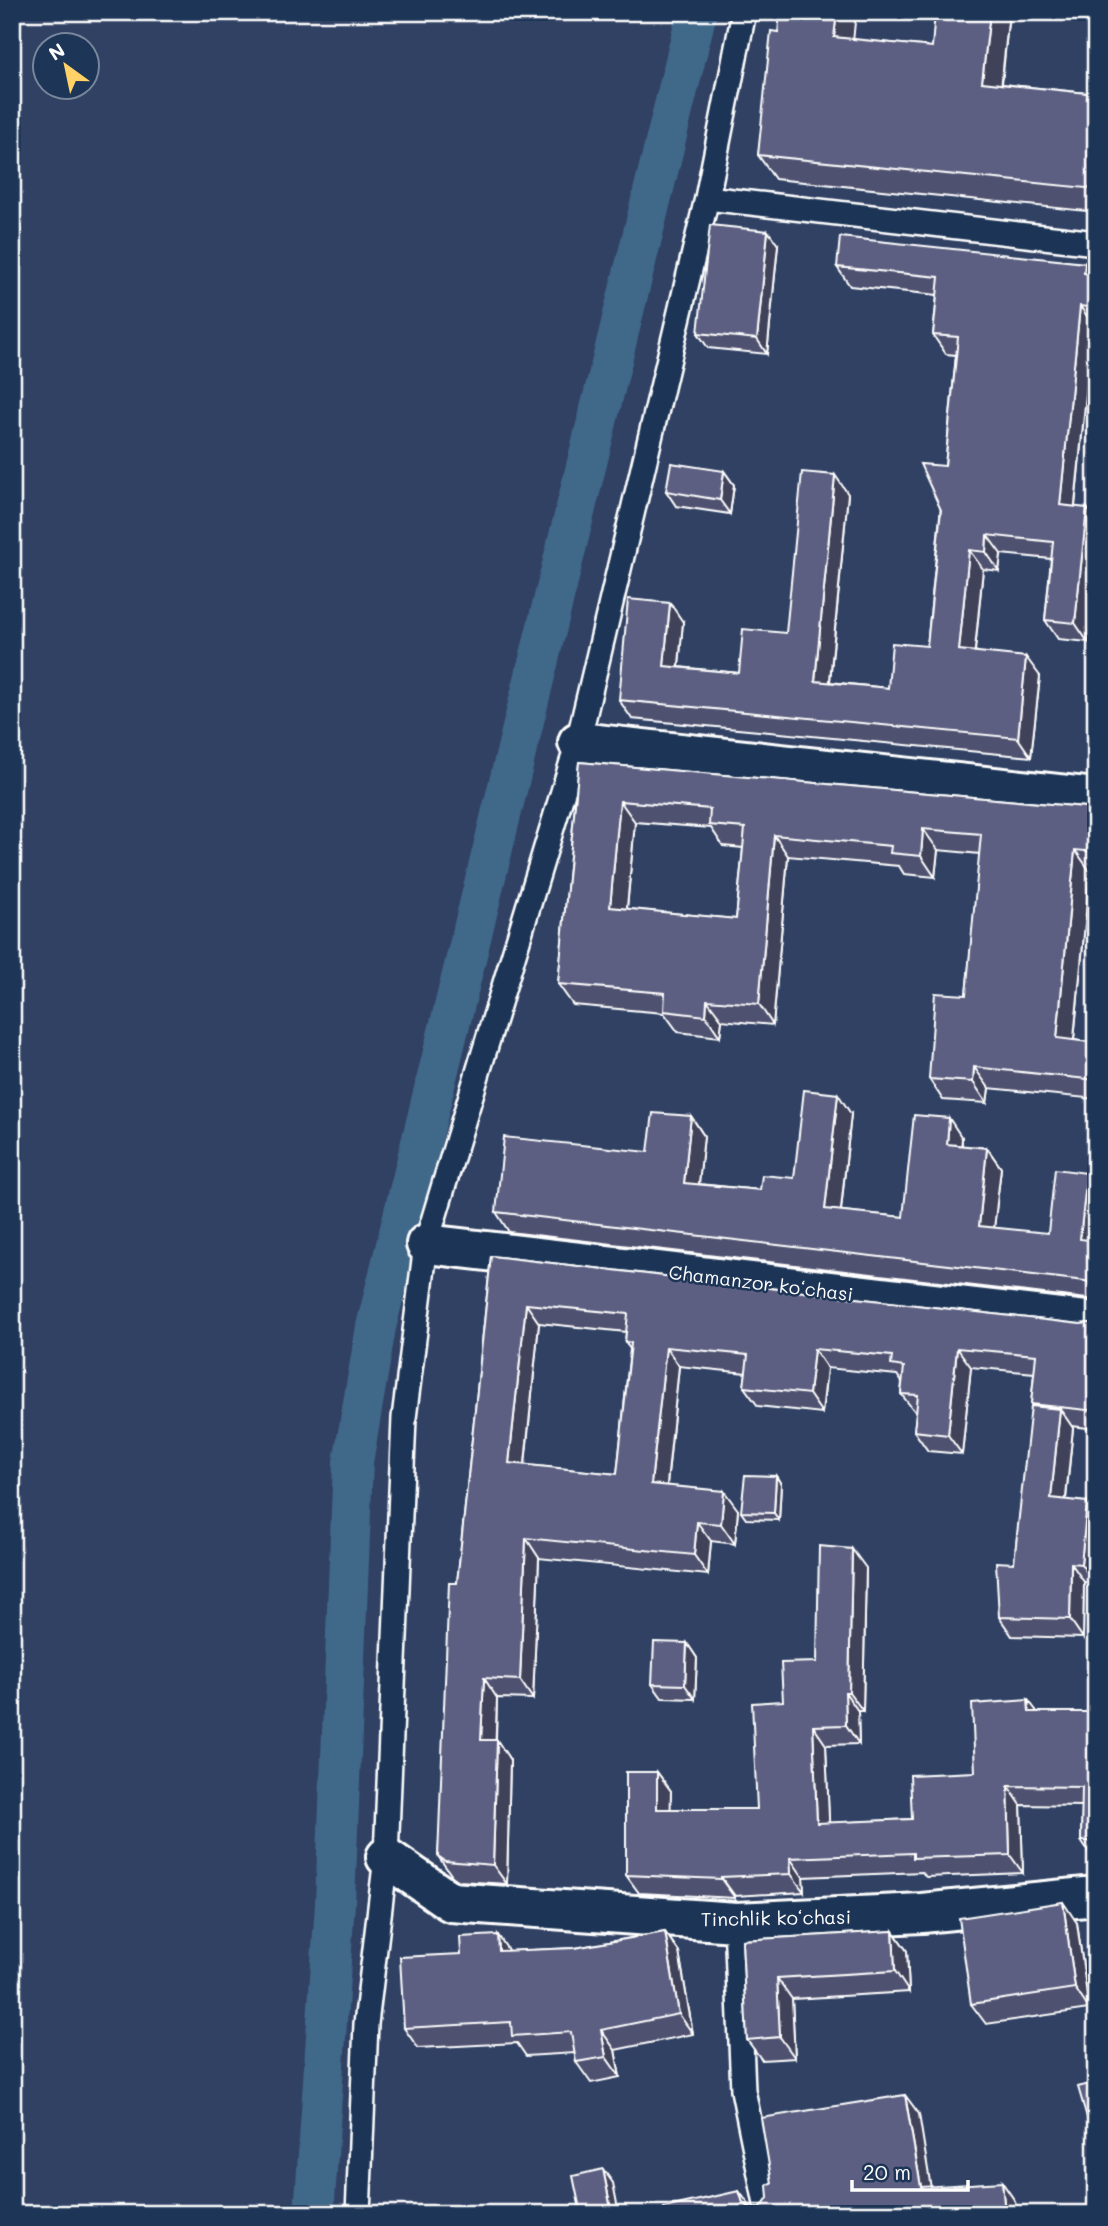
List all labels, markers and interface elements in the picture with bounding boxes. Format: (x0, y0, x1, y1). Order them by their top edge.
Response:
north arrow (32, 32, 102, 102)
text: N (44, 37, 69, 66)
street label: Chamanzor koʻchasi (667, 1259, 855, 1306)
street label: Tinchlik koʻchasi (701, 1904, 851, 1931)
scale bar (852, 2149, 968, 2193)
text: 20 m (863, 2158, 911, 2185)

